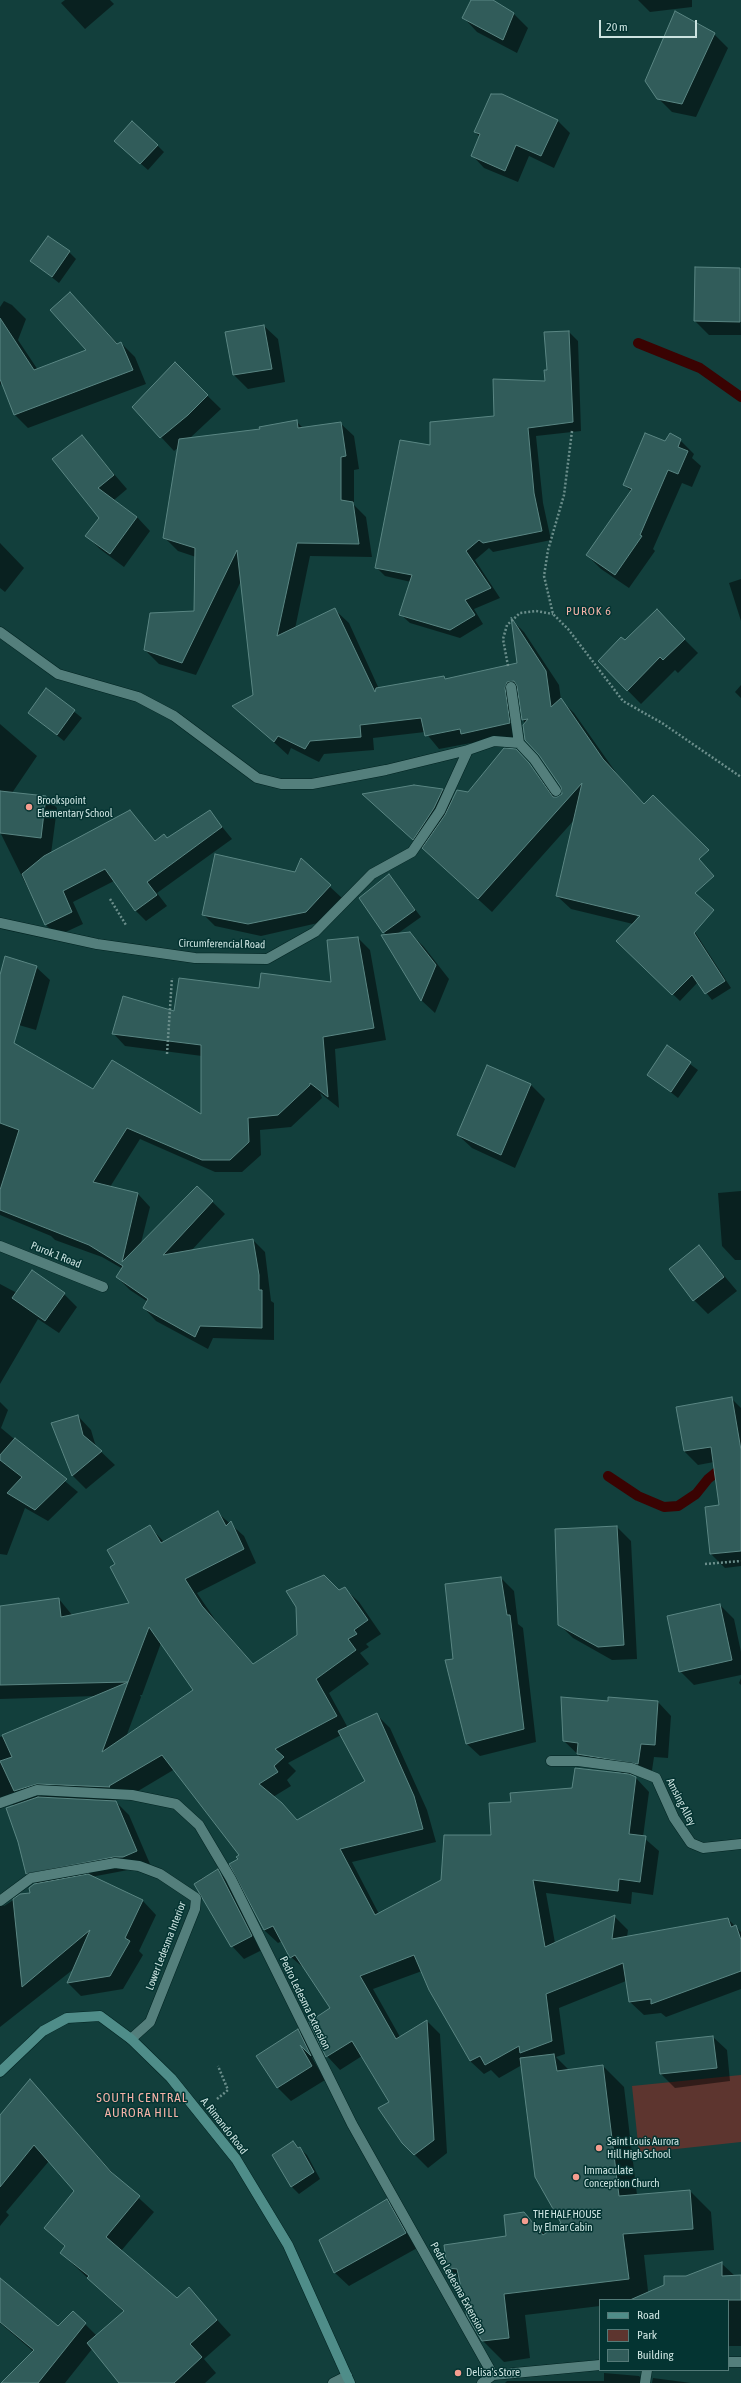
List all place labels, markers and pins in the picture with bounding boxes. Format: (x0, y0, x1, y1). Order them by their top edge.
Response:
place label: Brookspoint Elementary School (37, 794, 113, 820)
marker: Brookspoint Elementary School (24, 802, 34, 812)
place label: Saint Louis Aurora Hill High School (607, 2135, 679, 2161)
marker: Saint Louis Aurora Hill High School (594, 2143, 604, 2153)
place label: Immaculate Conception Church (584, 2164, 660, 2190)
marker: Immaculate Conception Church (571, 2172, 581, 2182)
place label: THE HALF HOUSE by Elmar Cabin (533, 2208, 601, 2234)
marker: THE HALF HOUSE by Elmar Cabin (520, 2216, 530, 2226)
place label: Delisa's Store (466, 2366, 520, 2380)
marker: Delisa's Store (453, 2368, 463, 2378)

